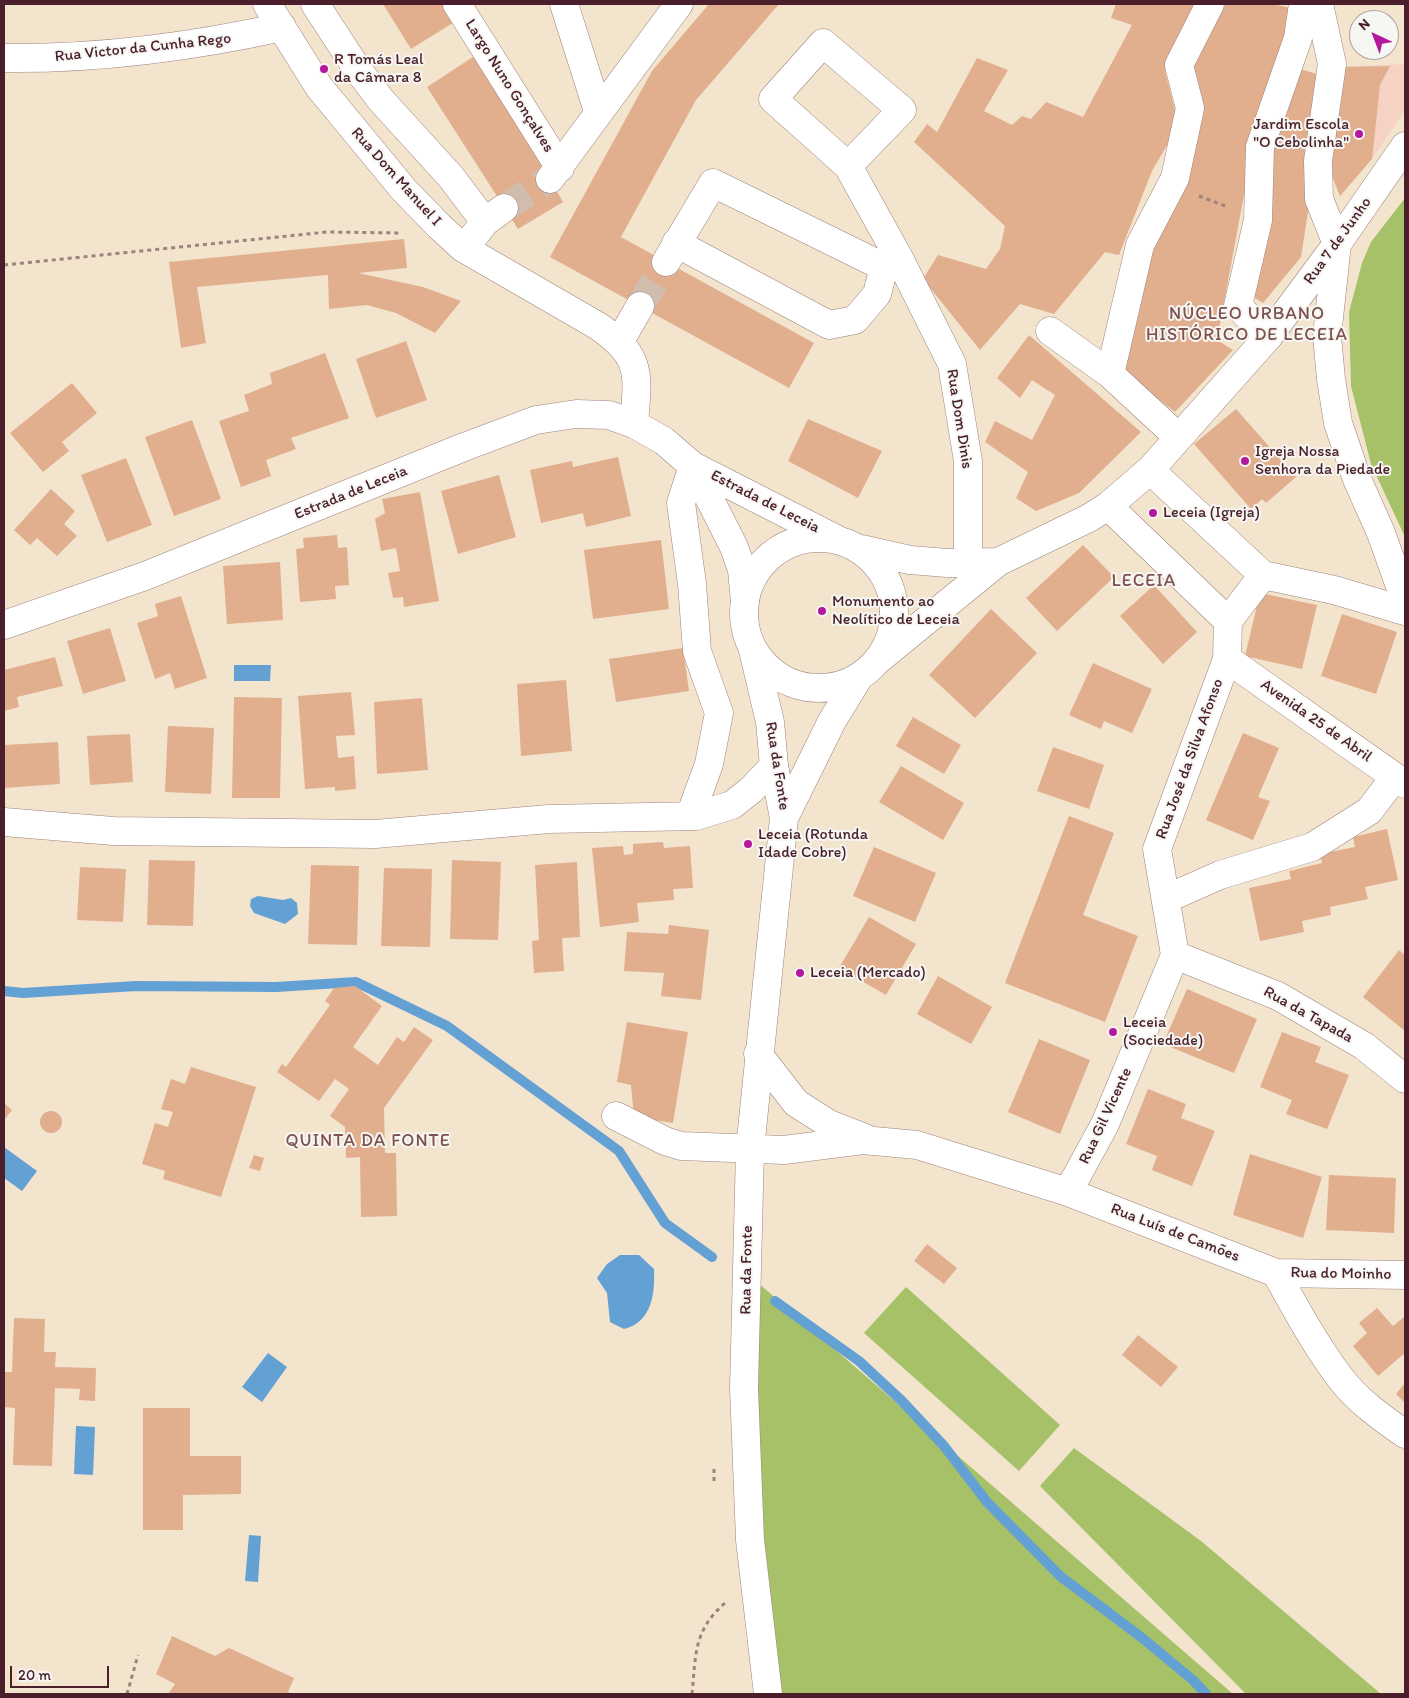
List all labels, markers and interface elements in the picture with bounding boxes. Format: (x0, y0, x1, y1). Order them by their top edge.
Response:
north arrow (1349, 10, 1399, 60)
text: N (1355, 15, 1373, 34)
street label: Largo Nuno Gonçalves (460, 16, 558, 156)
street label: Rua Victor da Cunha Rego (54, 29, 232, 67)
place label: R Tomás Leal da Câmara 8 (334, 50, 423, 88)
marker: R Tomás Leal da Câmara 8 (318, 63, 330, 75)
place label: Jardim Escola "O Cebolinha" (1253, 115, 1349, 153)
street label: Rua Dom Manuel I (347, 124, 445, 230)
marker: Jardim Escola "O Cebolinha" (1353, 128, 1365, 140)
street label: Rua 7 de Junho (1300, 194, 1376, 288)
district label: NÚCLEO URBANO HISTÓRICO DE LECEIA (1144, 303, 1350, 346)
street label: Rua Dom Dinis (942, 368, 976, 470)
place label: Igreja Nossa Senhora da Piedade (1255, 442, 1390, 480)
marker: Igreja Nossa Senhora da Piedade (1239, 455, 1251, 467)
street label: Estrada de Leceia (292, 462, 410, 524)
street label: Estrada de Leceia (707, 466, 823, 538)
place label: Leceia (Igreja) (1163, 503, 1260, 523)
marker: Leceia (Igreja) (1147, 507, 1159, 519)
district label: LECEIA (1111, 570, 1177, 592)
place label: Monumento ao Neolítico de Leceia (832, 592, 960, 630)
marker: Monumento ao Neolítico de Leceia (816, 605, 828, 617)
street label: Avenida 25 de Abril (1256, 675, 1376, 767)
street label: Rua José da Silva Afonso (1152, 676, 1228, 842)
street label: Rua da Fonte (761, 720, 793, 812)
place label: Leceia (Rotunda Idade Cobre) (758, 825, 868, 863)
marker: Leceia (Rotunda Idade Cobre) (742, 838, 754, 850)
place label: Leceia (Mercado) (810, 963, 926, 983)
marker: Leceia (Mercado) (794, 967, 806, 979)
street label: Rua da Tapada (1260, 982, 1356, 1048)
place label: Leceia (Sociedade) (1123, 1013, 1203, 1051)
marker: Leceia (Sociedade) (1107, 1026, 1119, 1038)
street label: Rua Gil Vicente (1075, 1065, 1137, 1167)
district label: QUINTA DA FONTE (284, 1130, 452, 1152)
street label: Rua Luís de Camões (1108, 1200, 1242, 1266)
street label: Rua da Fonte (737, 1225, 757, 1315)
street label: Rua do Moinho (1290, 1264, 1392, 1284)
scale bar (12, 1656, 111, 1688)
text: 20 m (18, 1666, 51, 1684)

